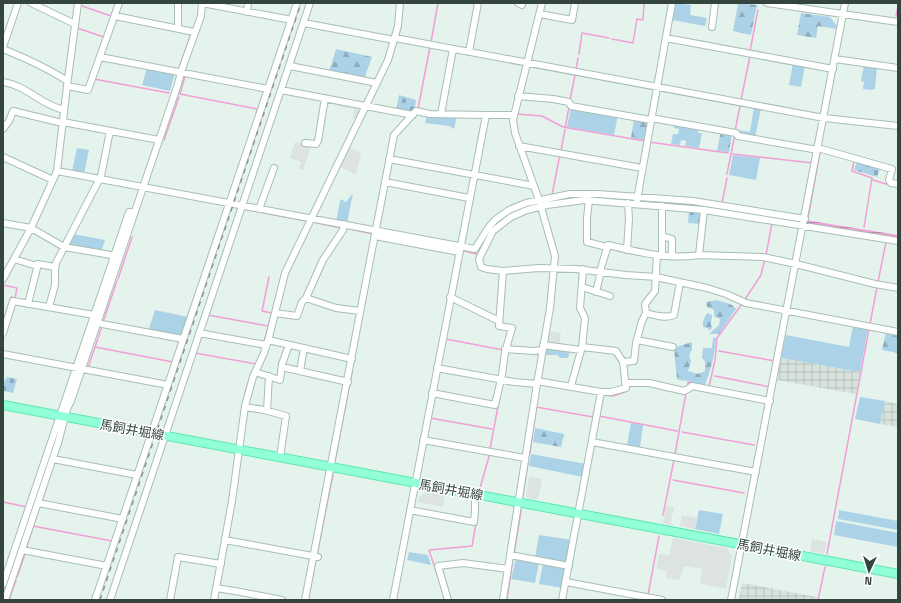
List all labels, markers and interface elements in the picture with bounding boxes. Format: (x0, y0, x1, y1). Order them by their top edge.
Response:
street label: 馬飼井堀線 (99, 416, 165, 444)
street label: 馬飼井堀線 (418, 476, 484, 504)
street label: 馬飼井堀線 (735, 535, 803, 565)
north arrow (849, 551, 889, 591)
text: N (864, 574, 872, 588)

